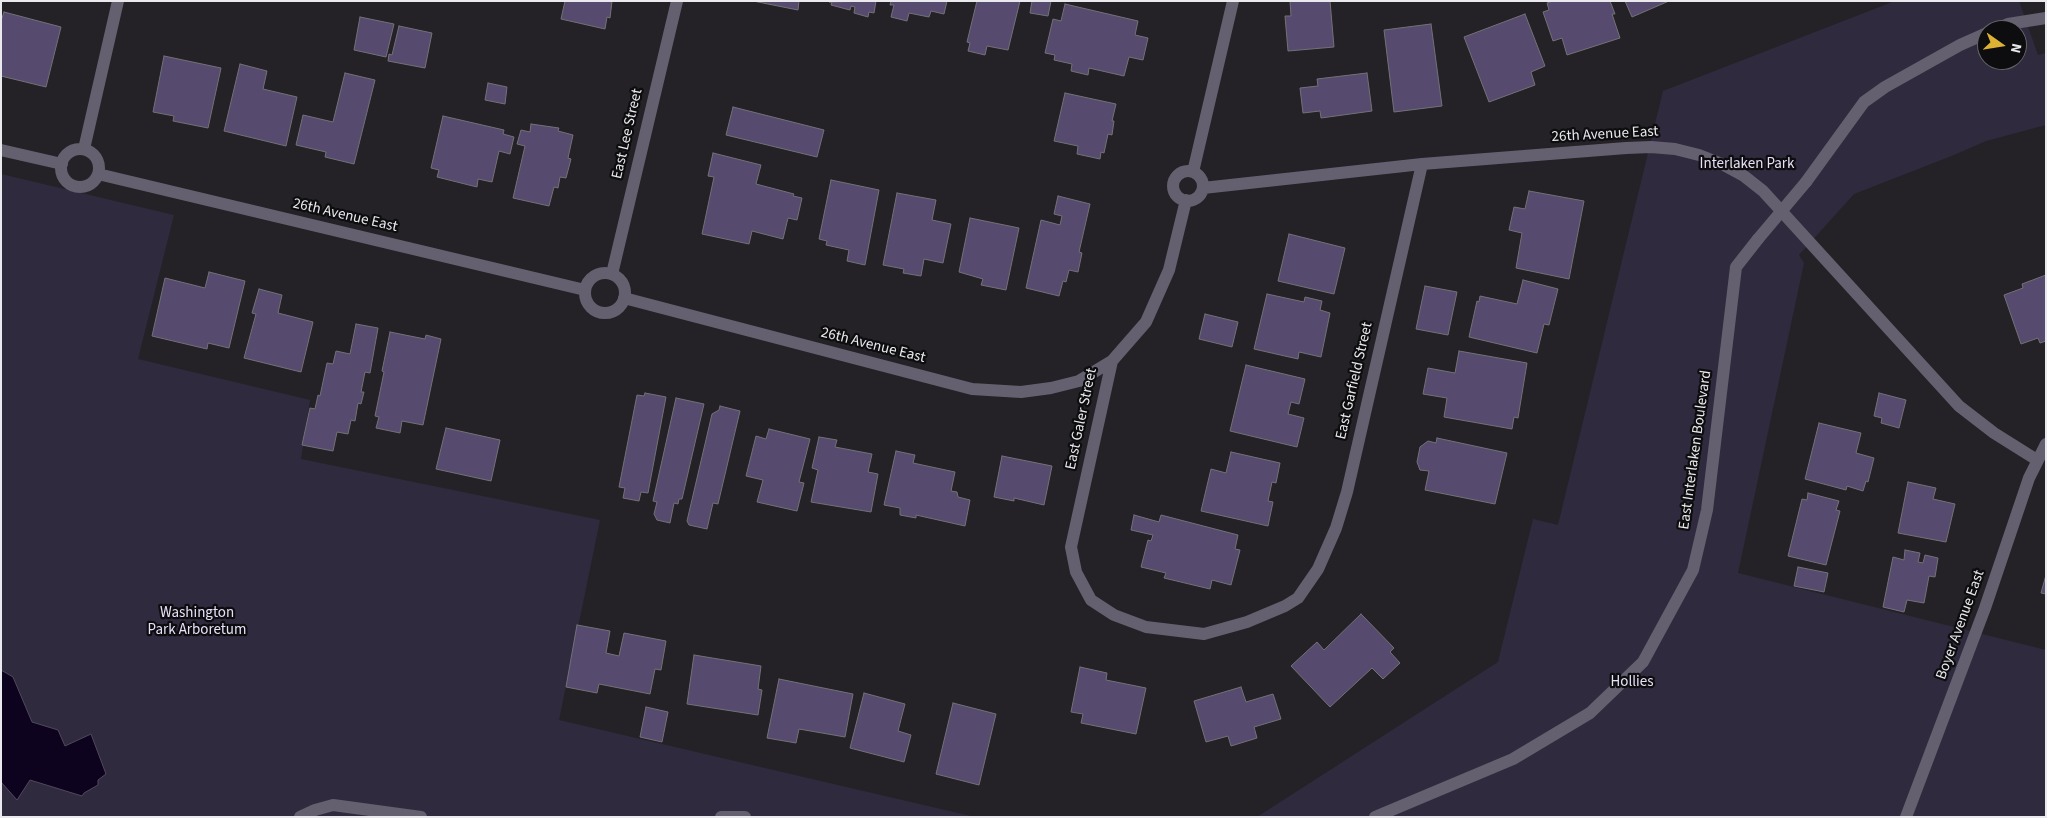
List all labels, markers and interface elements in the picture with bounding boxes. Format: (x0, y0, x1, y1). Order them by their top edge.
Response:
north arrow (1977, 20, 2027, 70)
text: N (2005, 41, 2026, 55)
street label: East Lee Street (609, 87, 647, 181)
street label: 26th Avenue East (1551, 123, 1659, 147)
park label: Interlaken Park (1700, 156, 1794, 174)
street label: 26th Avenue East (291, 195, 399, 237)
street label: East Garfield Street (1333, 321, 1377, 441)
street label: 26th Avenue East (819, 324, 927, 368)
street label: East Galer Street (1062, 367, 1102, 471)
street label: East Interlaken Boulevard (1676, 369, 1716, 531)
street label: Boyer Avenue East (1933, 568, 1989, 682)
park label: Washington Park Arboretum (148, 605, 246, 640)
park label: Hollies (1611, 674, 1653, 692)

